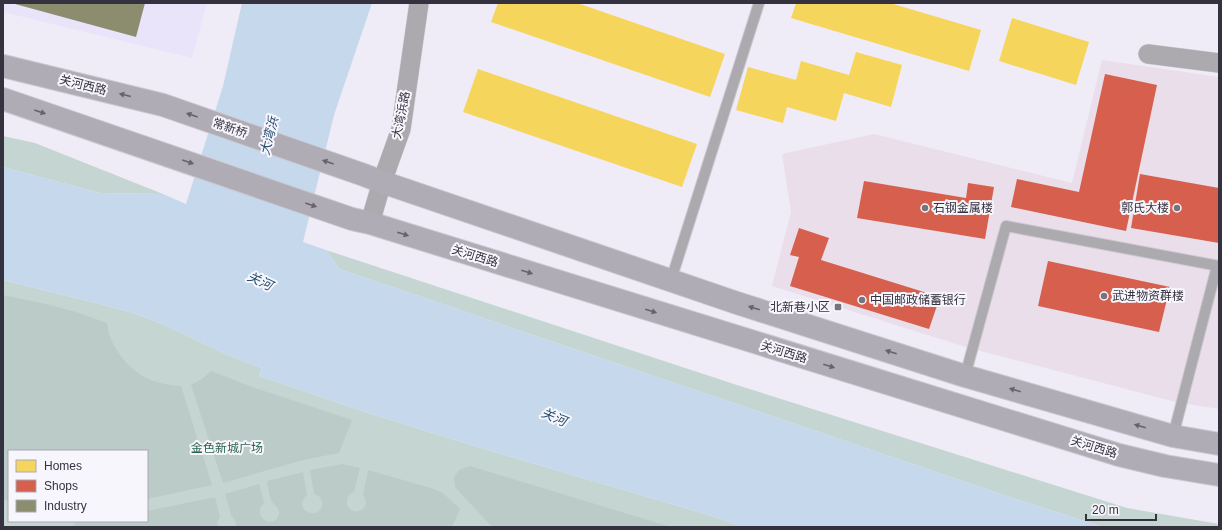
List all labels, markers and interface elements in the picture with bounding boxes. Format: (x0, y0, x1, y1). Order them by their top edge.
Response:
street label: 关河西路 (58, 72, 108, 98)
street label: 大湾浜路 (390, 90, 412, 140)
one-way arrow (119, 92, 132, 98)
one-way arrow (34, 109, 46, 115)
one-way arrow (185, 111, 197, 117)
water label: 大湾浜 (257, 114, 281, 157)
street label: 常新桥 (211, 116, 249, 140)
one-way arrow (321, 159, 333, 165)
one-way arrow (182, 160, 194, 166)
place label: 石钢金属楼 (933, 201, 993, 215)
place label: 郭氏大楼 (1121, 201, 1169, 215)
one-way arrow (305, 202, 317, 208)
marker: 石钢金属楼 (920, 203, 930, 213)
marker: 郭氏大楼 (1172, 203, 1182, 213)
one-way arrow (397, 231, 409, 237)
street label: 关河西路 (450, 242, 500, 270)
water label: 关河 (245, 269, 278, 295)
one-way arrow (521, 269, 533, 275)
place label: 武进物资群楼 (1112, 289, 1184, 303)
marker: 武进物资群楼 (1099, 291, 1109, 301)
place label: 中国邮政储蓄银行 (870, 293, 966, 307)
marker: 中国邮政储蓄银行 (857, 295, 867, 305)
place label: 北新巷小区 (770, 300, 830, 314)
marker: 北新巷小区 (833, 302, 843, 312)
one-way arrow (748, 305, 760, 311)
one-way arrow (646, 308, 658, 314)
street label: 关河西路 (759, 338, 809, 366)
one-way arrow (885, 349, 897, 355)
one-way arrow (823, 363, 835, 369)
one-way arrow (1009, 387, 1021, 393)
water label: 关河 (539, 405, 572, 430)
one-way arrow (1134, 423, 1146, 429)
street label: 关河西路 (1069, 433, 1119, 461)
park label: 金色新城广场 (191, 441, 263, 455)
legend (8, 450, 148, 522)
text: Homes (44, 459, 82, 473)
text: Shops (44, 479, 78, 493)
scale bar (1086, 496, 1156, 522)
text: Industry (44, 499, 87, 513)
text: 20 m (1092, 503, 1119, 517)

